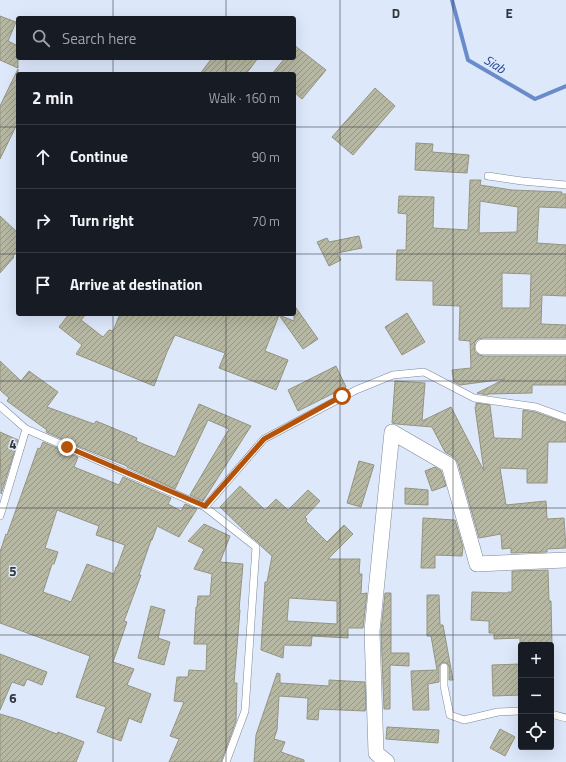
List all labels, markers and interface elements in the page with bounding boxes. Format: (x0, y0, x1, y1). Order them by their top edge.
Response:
text: D (392, 3, 400, 23)
text: E (505, 3, 513, 23)
search box (16, 16, 296, 60)
icon: search (30, 27, 52, 49)
text: Search here (62, 27, 136, 50)
water label: Siab (480, 50, 510, 79)
text: 2 min (32, 85, 73, 111)
text: Walk · 160 m (209, 88, 280, 108)
text: Continue (70, 145, 128, 168)
icon: ahead (32, 146, 54, 168)
text: 90 m (252, 147, 280, 167)
text: Turn right (70, 209, 134, 232)
icon: right (32, 210, 54, 232)
text: 70 m (252, 211, 280, 231)
text: Arrive at destination (70, 273, 203, 296)
icon: arrive (32, 274, 54, 296)
route start (333, 387, 351, 405)
text: 4 (9, 434, 17, 454)
route end (58, 438, 76, 456)
text: 5 (9, 561, 17, 581)
map controls (518, 642, 554, 750)
button: + (518, 642, 554, 678)
button: − (518, 678, 554, 714)
text: 6 (9, 688, 17, 708)
button: locate (518, 714, 554, 750)

